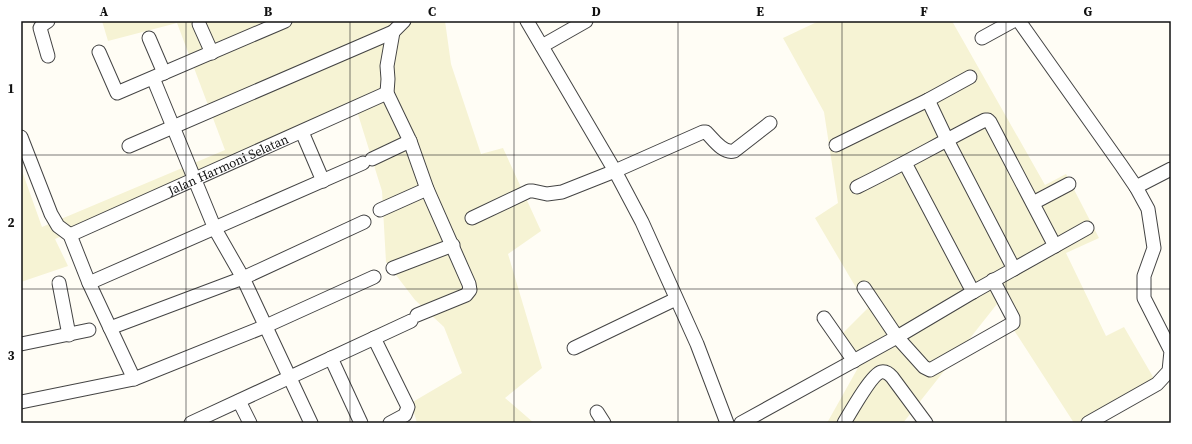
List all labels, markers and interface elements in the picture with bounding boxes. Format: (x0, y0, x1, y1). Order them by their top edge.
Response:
text: A (100, 3, 109, 20)
text: B (264, 3, 273, 20)
text: C (428, 3, 436, 20)
text: D (591, 3, 601, 20)
text: E (756, 3, 764, 20)
text: F (920, 3, 928, 20)
text: G (1084, 3, 1093, 20)
text: 1 (7, 80, 15, 97)
street label: Jalan Harmoni Selatan (164, 130, 291, 200)
text: 2 (7, 214, 15, 231)
text: 3 (7, 347, 15, 364)

